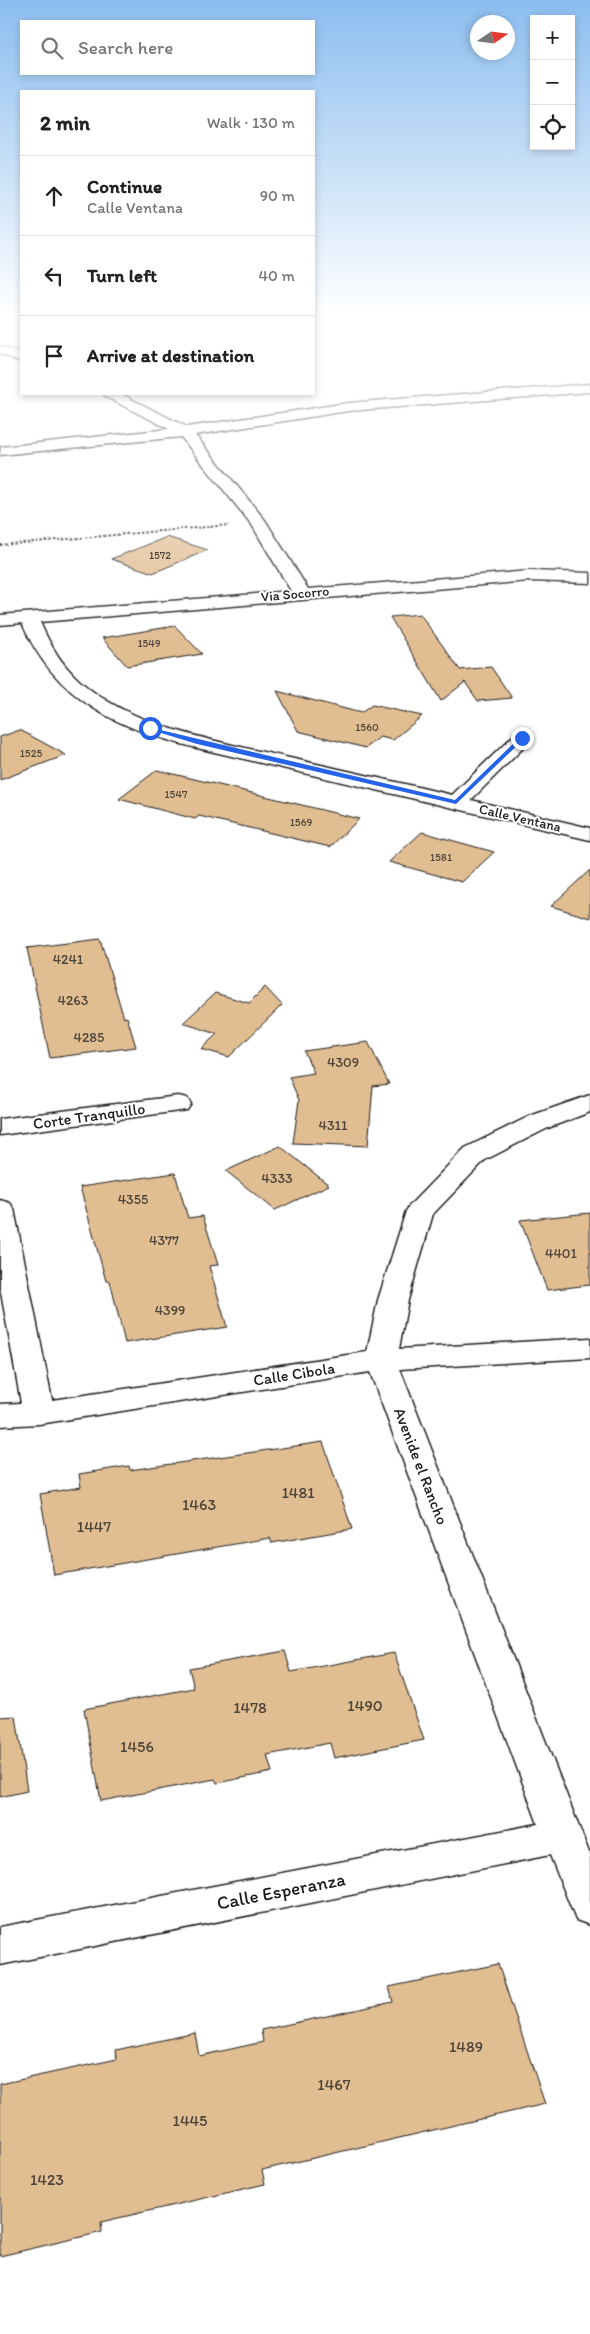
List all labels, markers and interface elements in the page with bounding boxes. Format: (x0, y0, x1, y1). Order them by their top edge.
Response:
north arrow (470, 15, 515, 60)
map controls (530, 15, 575, 150)
button: + (530, 15, 575, 60)
search box (20, 20, 315, 75)
icon: search (38, 34, 66, 62)
text: Search here (78, 36, 173, 59)
button: − (530, 60, 575, 105)
button: locate (530, 105, 575, 150)
text: 2 min (40, 110, 90, 135)
text: Walk · 130 m (207, 113, 295, 132)
text: Continue (87, 175, 162, 198)
icon: ahead (40, 182, 68, 210)
text: 90 m (260, 186, 295, 205)
text: Calle Ventana (87, 198, 183, 217)
icon: left (40, 262, 68, 290)
text: Turn left (87, 264, 157, 287)
text: 40 m (258, 266, 295, 285)
icon: arrive (40, 342, 68, 370)
text: Arrive at destination (87, 344, 254, 367)
house number: 1572 (149, 549, 171, 562)
street label: Via Socorro (260, 583, 330, 605)
house number: 1549 (137, 637, 161, 650)
route start (139, 717, 162, 740)
house number: 1560 (355, 721, 379, 734)
route end (511, 727, 534, 750)
house number: 1525 (20, 747, 42, 760)
house number: 1547 (165, 788, 188, 801)
street label: Calle Ventana (477, 800, 563, 836)
house number: 1569 (290, 816, 312, 829)
house number: 1581 (430, 851, 452, 864)
house number: 4241 (53, 951, 84, 968)
house number: 4263 (58, 992, 89, 1009)
house number: 4285 (74, 1029, 104, 1046)
house number: 4309 (327, 1054, 359, 1071)
street label: Corte Tranquillo (32, 1099, 146, 1133)
house number: 4311 (318, 1117, 348, 1134)
house number: 4333 (261, 1170, 293, 1187)
house number: 4355 (118, 1191, 148, 1208)
house number: 4377 (149, 1232, 179, 1249)
house number: 4401 (545, 1245, 577, 1262)
house number: 4399 (155, 1302, 185, 1319)
street label: Calle Cibola (252, 1358, 336, 1390)
street label: Avenide el Rancho (390, 1405, 452, 1527)
house number: 1481 (281, 1483, 315, 1502)
house number: 1463 (182, 1495, 216, 1514)
house number: 1447 (77, 1517, 111, 1536)
house number: 1490 (347, 1696, 383, 1715)
house number: 1478 (233, 1698, 267, 1717)
house number: 1456 (120, 1737, 154, 1756)
street label: Calle Esperanza (215, 1867, 347, 1915)
house number: 1489 (449, 2037, 483, 2056)
house number: 1467 (317, 2075, 351, 2094)
house number: 1445 (172, 2111, 208, 2130)
house number: 1423 (30, 2170, 64, 2189)

